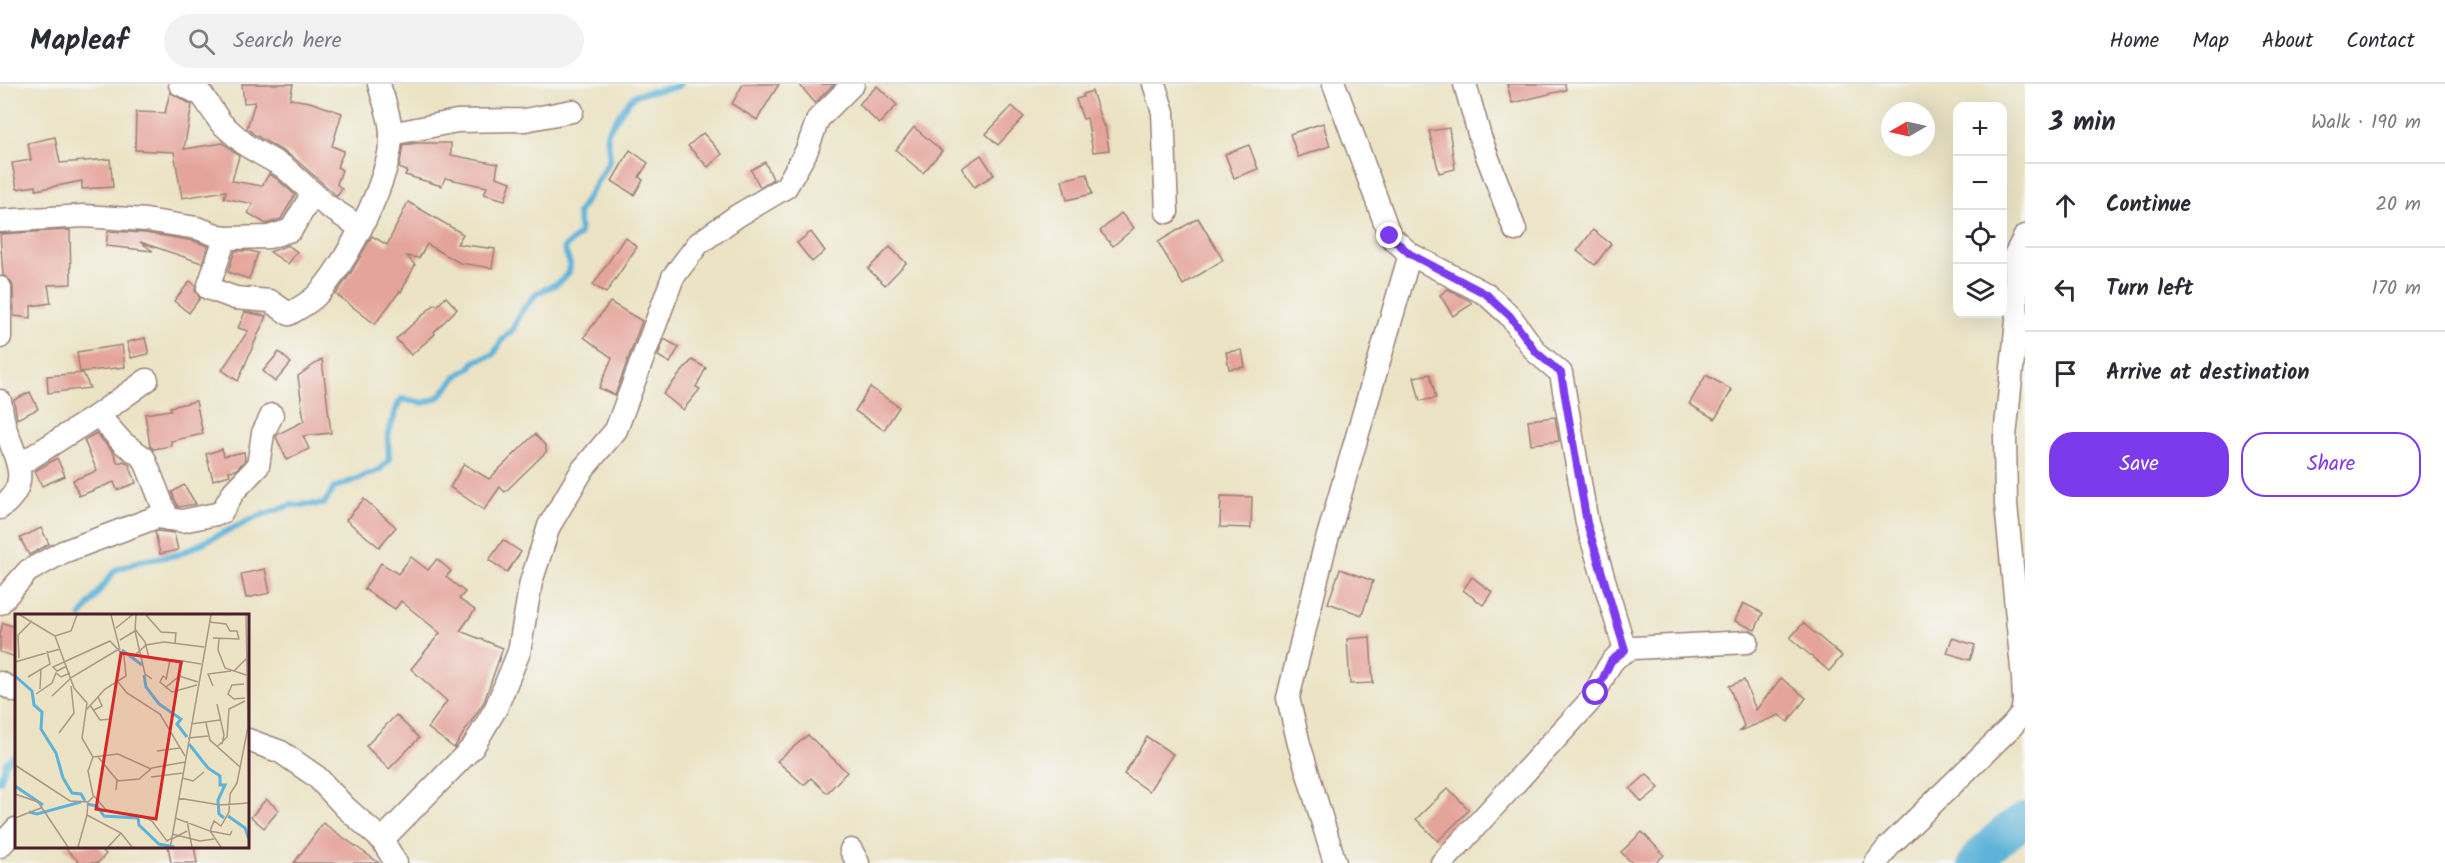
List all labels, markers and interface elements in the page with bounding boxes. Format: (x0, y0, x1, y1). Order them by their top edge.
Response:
search box (164, 14, 584, 68)
text: Mapleaf (30, 19, 128, 64)
text: Search here (233, 24, 342, 59)
icon: search (185, 25, 218, 58)
text: Home (2110, 25, 2159, 58)
text: Map (2192, 25, 2229, 58)
text: About (2262, 25, 2313, 58)
text: Contact (2346, 25, 2415, 58)
north arrow (1881, 102, 1935, 156)
map controls (1953, 102, 2007, 318)
button: + (1953, 102, 2007, 156)
text: 3 min (2049, 102, 2116, 144)
text: Walk · 190 m (2311, 107, 2421, 139)
button: − (1953, 156, 2007, 210)
text: Continue (2106, 188, 2191, 223)
icon: ahead (2049, 189, 2082, 222)
text: 20 m (2375, 189, 2421, 221)
button: locate (1953, 210, 2007, 264)
route end (1376, 222, 1402, 248)
button: layers (1953, 264, 2007, 318)
text: Turn left (2106, 272, 2193, 307)
icon: left (2049, 273, 2082, 306)
text: 170 m (2372, 273, 2421, 305)
text: Arrive at destination (2106, 356, 2309, 391)
icon: arrive (2049, 357, 2082, 390)
button: Save (2049, 432, 2229, 497)
button: Share (2241, 432, 2421, 497)
inset map (15, 614, 249, 848)
route start (1582, 679, 1608, 705)

